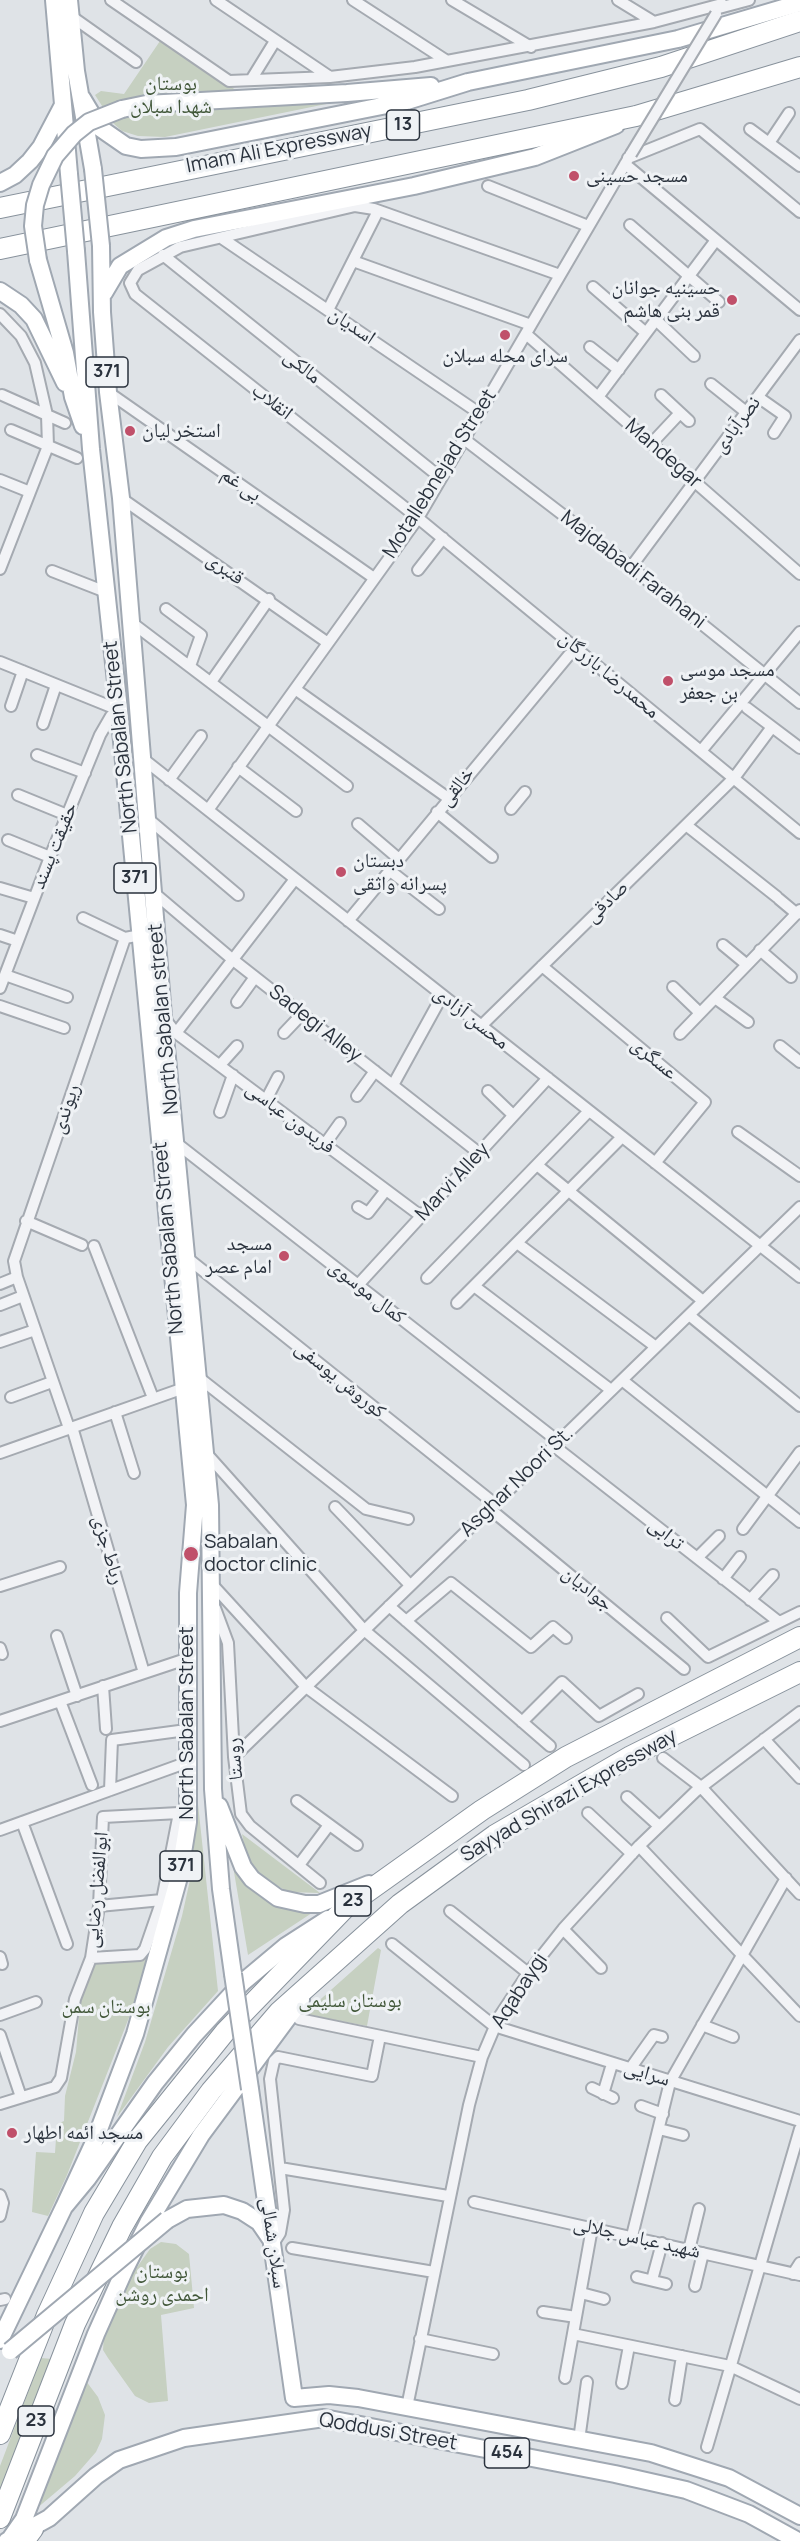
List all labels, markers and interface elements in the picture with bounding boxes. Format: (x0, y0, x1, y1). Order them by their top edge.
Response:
park label: بوستان شهدا سبلان (130, 72, 212, 119)
road number: 13 (386, 110, 420, 140)
street label: Imam Ali Expressway (184, 119, 374, 179)
place label: مسجد حسینی (586, 164, 688, 188)
marker: مسجد حسینی (567, 169, 581, 183)
place label: حسینیه جوانان قمر بنی هاشم (612, 276, 720, 323)
marker: حسینیه جوانان قمر بنی هاشم (725, 293, 739, 307)
street label: اسدیان (324, 302, 380, 350)
marker: سرای محله سبلان (498, 328, 512, 342)
place label: سرای محله سبلان (442, 344, 568, 368)
street label: مالکی (278, 345, 326, 389)
road number: 371 (86, 357, 128, 387)
street label: انقلاب (247, 378, 297, 426)
street label: Motallebnejad Street (378, 385, 502, 563)
street label: نصرآبادی (708, 392, 766, 458)
street label: Mandegar (620, 414, 706, 494)
place label: استخر لیان (142, 419, 221, 443)
marker: استخر لیان (123, 424, 137, 438)
street label: بی غم (216, 463, 266, 507)
street label: Majdabadi Farahani (556, 506, 710, 634)
street label: قنبری (202, 548, 248, 590)
street label: محمدرضا بازرگان (554, 626, 664, 724)
street label: North Sabalan Street (99, 640, 143, 834)
place label: مسجد موسی بن جعفر (680, 658, 775, 705)
marker: مسجد موسی بن جعفر (661, 674, 675, 688)
street label: خالقی (434, 763, 480, 811)
street label: حقیقت پسند (27, 799, 83, 893)
place label: دبستان پسرانه واثقی (353, 849, 447, 896)
road number: 371 (114, 863, 156, 893)
marker: دبستان پسرانه واثقی (334, 865, 348, 879)
street label: صادقی (580, 876, 634, 928)
street label: North Sabalan street (144, 923, 184, 1115)
street label: Sadegi Alley (264, 980, 366, 1068)
street label: محسن آزادی (428, 981, 514, 1055)
street label: عسگری (626, 1033, 682, 1085)
street label: فریدون عباسی (241, 1077, 339, 1159)
street label: ریوندی (46, 1081, 86, 1137)
street label: Marvi Alley (411, 1138, 495, 1226)
street label: North Sabalan Street (149, 1141, 189, 1335)
place label: مسجد امام عصر (206, 1232, 272, 1279)
marker: مسجد امام عصر (277, 1249, 291, 1263)
street label: کمال موسوی (324, 1255, 410, 1329)
street label: کوروش یوسفی (290, 1336, 390, 1424)
street label: Asghar Noori St. (455, 1422, 579, 1542)
street label: رباط جزی (87, 1513, 129, 1587)
street label: ترابی (643, 1513, 689, 1555)
place label: Sabalan doctor clinic (204, 1530, 317, 1577)
marker: Sabalan doctor clinic (182, 1545, 200, 1563)
street label: جوادیان (557, 1561, 617, 1617)
street label: North Sabalan Street (175, 1626, 199, 1820)
street label: Sayyad Shirazi Expressway (457, 1724, 681, 1868)
street label: روستا (221, 1737, 249, 1781)
street label: ابوالفضل رضایی (80, 1831, 114, 1949)
road number: 371 (160, 1851, 202, 1881)
road number: 23 (335, 1886, 371, 1916)
street label: Aqabaygi (487, 1949, 553, 2033)
park label: بوستان سلیمی (298, 1989, 402, 2013)
park label: بوستان سمن (61, 1995, 151, 2019)
street label: سرایی (621, 2056, 673, 2092)
place label: مسجد ائمه اطهار (24, 2121, 143, 2145)
marker: مسجد ائمه اطهار (5, 2126, 19, 2140)
street label: سبلان شمالی (255, 2196, 291, 2290)
street label: شهید عباس جلالی (571, 2212, 703, 2264)
park label: بوستان احمدی روشن (115, 2260, 209, 2307)
road number: 23 (18, 2406, 54, 2436)
street label: Qoddusi Street (317, 2408, 459, 2456)
road number: 454 (484, 2438, 530, 2468)

